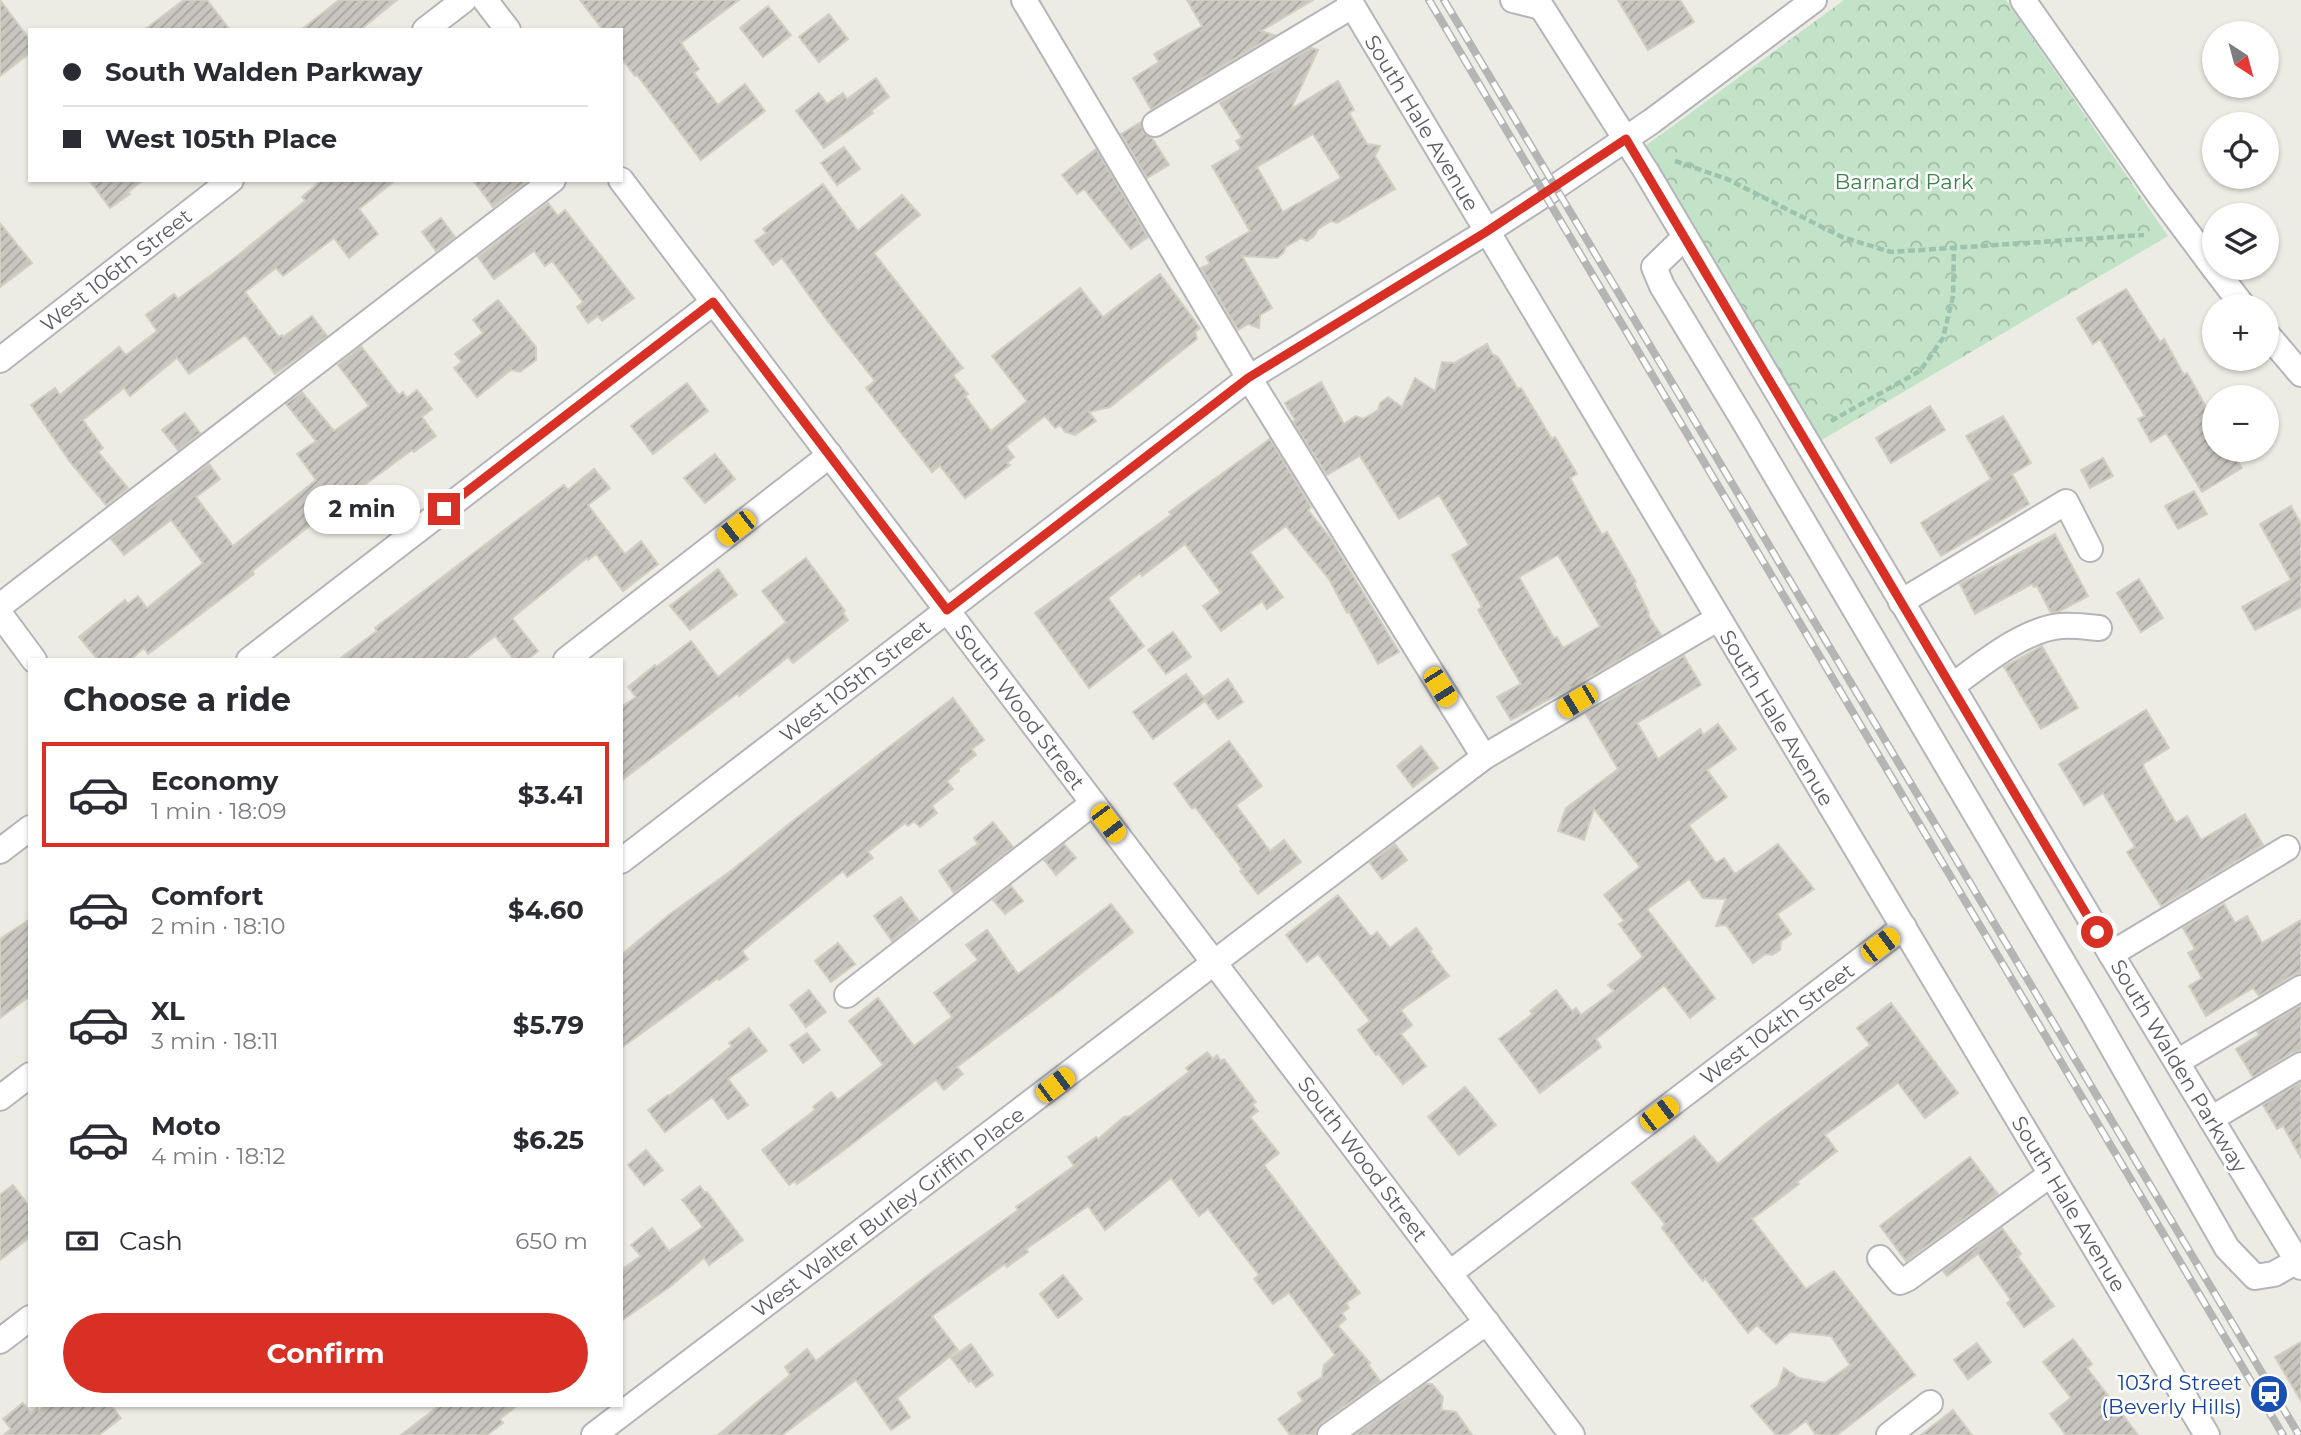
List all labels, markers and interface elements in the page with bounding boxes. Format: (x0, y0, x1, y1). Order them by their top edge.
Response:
north arrow (2202, 21, 2278, 98)
map controls (2202, 21, 2279, 462)
street label: South Hale Avenue (1360, 30, 1484, 216)
text: South Walden Parkway (105, 56, 423, 88)
button: locate (2202, 112, 2279, 189)
text: West 105th Place (105, 123, 337, 155)
park label: Barnard Park (1835, 169, 1974, 194)
street label: West 106th Street (35, 203, 197, 337)
button: layers (2202, 203, 2279, 280)
button: + (2202, 294, 2279, 371)
button: − (2202, 385, 2279, 462)
callout: 2 min (304, 484, 420, 534)
route end (428, 493, 460, 525)
text: 2 min (328, 495, 396, 523)
car (713, 507, 760, 549)
street label: West 105th Street (775, 614, 935, 748)
street label: South Wood Street (950, 620, 1090, 794)
street label: South Hale Avenue (1715, 625, 1839, 811)
car (1420, 664, 1461, 710)
text: Choose a ride (63, 680, 291, 719)
car (1554, 681, 1601, 721)
icon: car (67, 763, 130, 826)
text: Economy (151, 765, 278, 797)
text: $3.41 (518, 779, 584, 811)
text: 1 min · 18:09 (151, 797, 286, 825)
car (1087, 800, 1130, 846)
icon: car (67, 878, 130, 941)
text: Comfort (151, 880, 263, 912)
text: $4.60 (508, 894, 584, 926)
text: 2 min · 18:10 (151, 912, 285, 940)
route start (2081, 916, 2113, 948)
car (1857, 924, 1904, 966)
street label: South Walden Parkway (2105, 955, 2253, 1178)
street label: West 104th Street (1695, 958, 1859, 1090)
icon: car (67, 993, 130, 1056)
text: XL (151, 995, 185, 1027)
text: $5.79 (513, 1009, 584, 1041)
text: 3 min · 18:11 (151, 1027, 278, 1055)
car (1032, 1064, 1079, 1106)
street label: South Wood Street (1293, 1072, 1433, 1246)
car (1636, 1093, 1683, 1135)
street label: West Walter Burley Griffin Place (747, 1101, 1029, 1323)
icon: car (67, 1108, 130, 1171)
text: Moto (151, 1110, 221, 1142)
street label: South Hale Avenue (2007, 1111, 2131, 1297)
text: $6.25 (513, 1124, 584, 1156)
text: 4 min · 18:12 (151, 1142, 285, 1170)
icon: cash (63, 1222, 101, 1260)
text: Cash (119, 1225, 183, 1257)
text: 650 m (515, 1227, 588, 1255)
button: Confirm (63, 1313, 588, 1393)
place label: 103rd Street (Beverly Hills) (2101, 1370, 2242, 1419)
station icon: 103rd Street (Beverly Hills) (2248, 1373, 2290, 1415)

